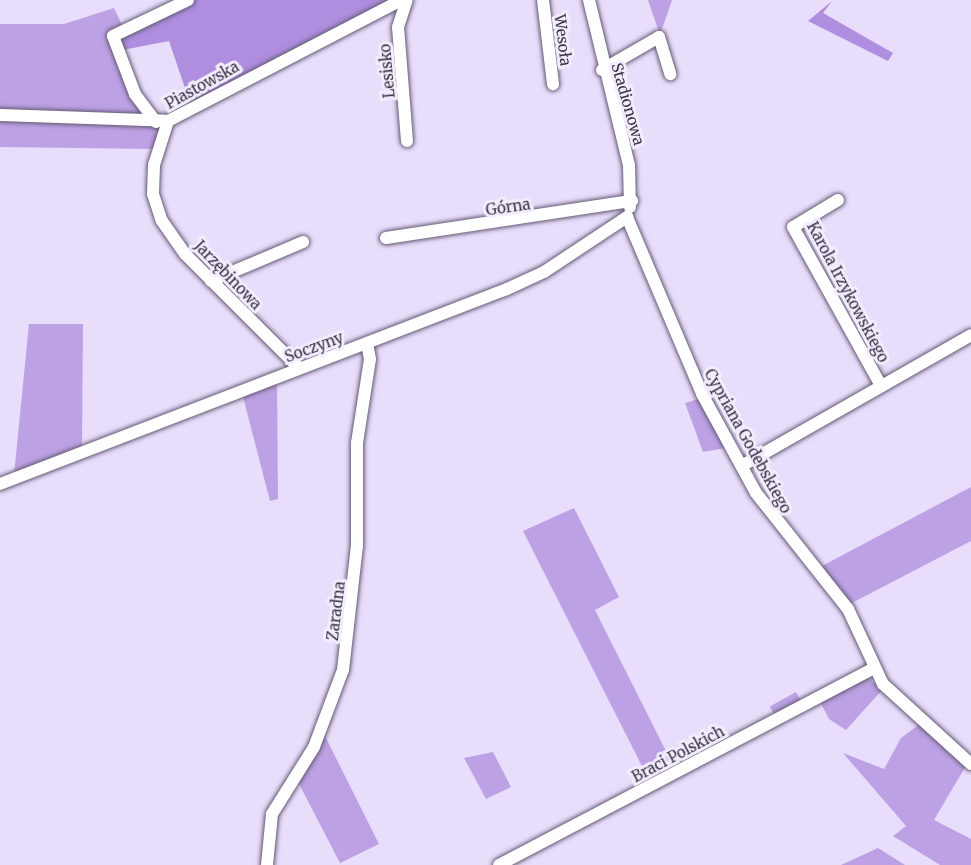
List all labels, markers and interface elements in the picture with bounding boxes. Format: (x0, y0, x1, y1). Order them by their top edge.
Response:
street label: Wesoła (551, 13, 575, 67)
street label: Lesisko (376, 43, 398, 99)
street label: Piastowska (162, 57, 242, 113)
street label: Stadionowa (608, 61, 648, 147)
street label: Górna (485, 195, 531, 219)
street label: Karola Irzykowskiego (803, 219, 893, 365)
street label: Jarzębinowa (191, 237, 265, 313)
street label: Soczyny (282, 328, 346, 366)
street label: Cypriana Godebskiego (701, 366, 795, 516)
street label: Zaradna (323, 580, 349, 642)
street label: Braci Polskich (629, 722, 727, 786)

